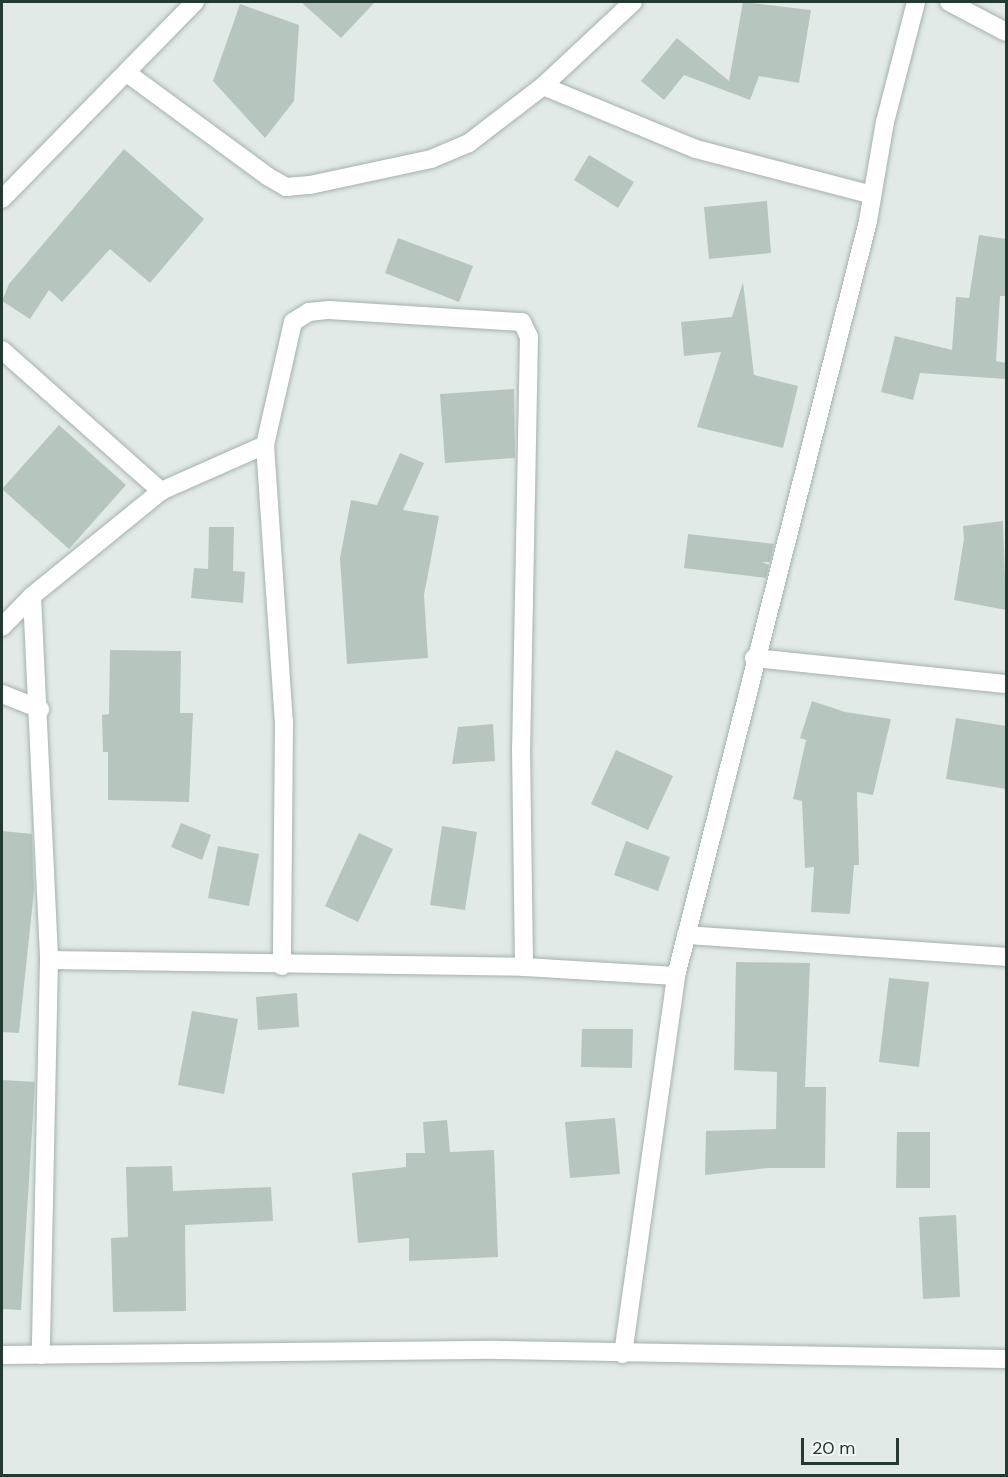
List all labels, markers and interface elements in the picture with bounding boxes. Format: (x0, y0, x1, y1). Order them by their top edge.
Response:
scale bar (804, 1426, 902, 1464)
text: 20 m (812, 1436, 855, 1460)

